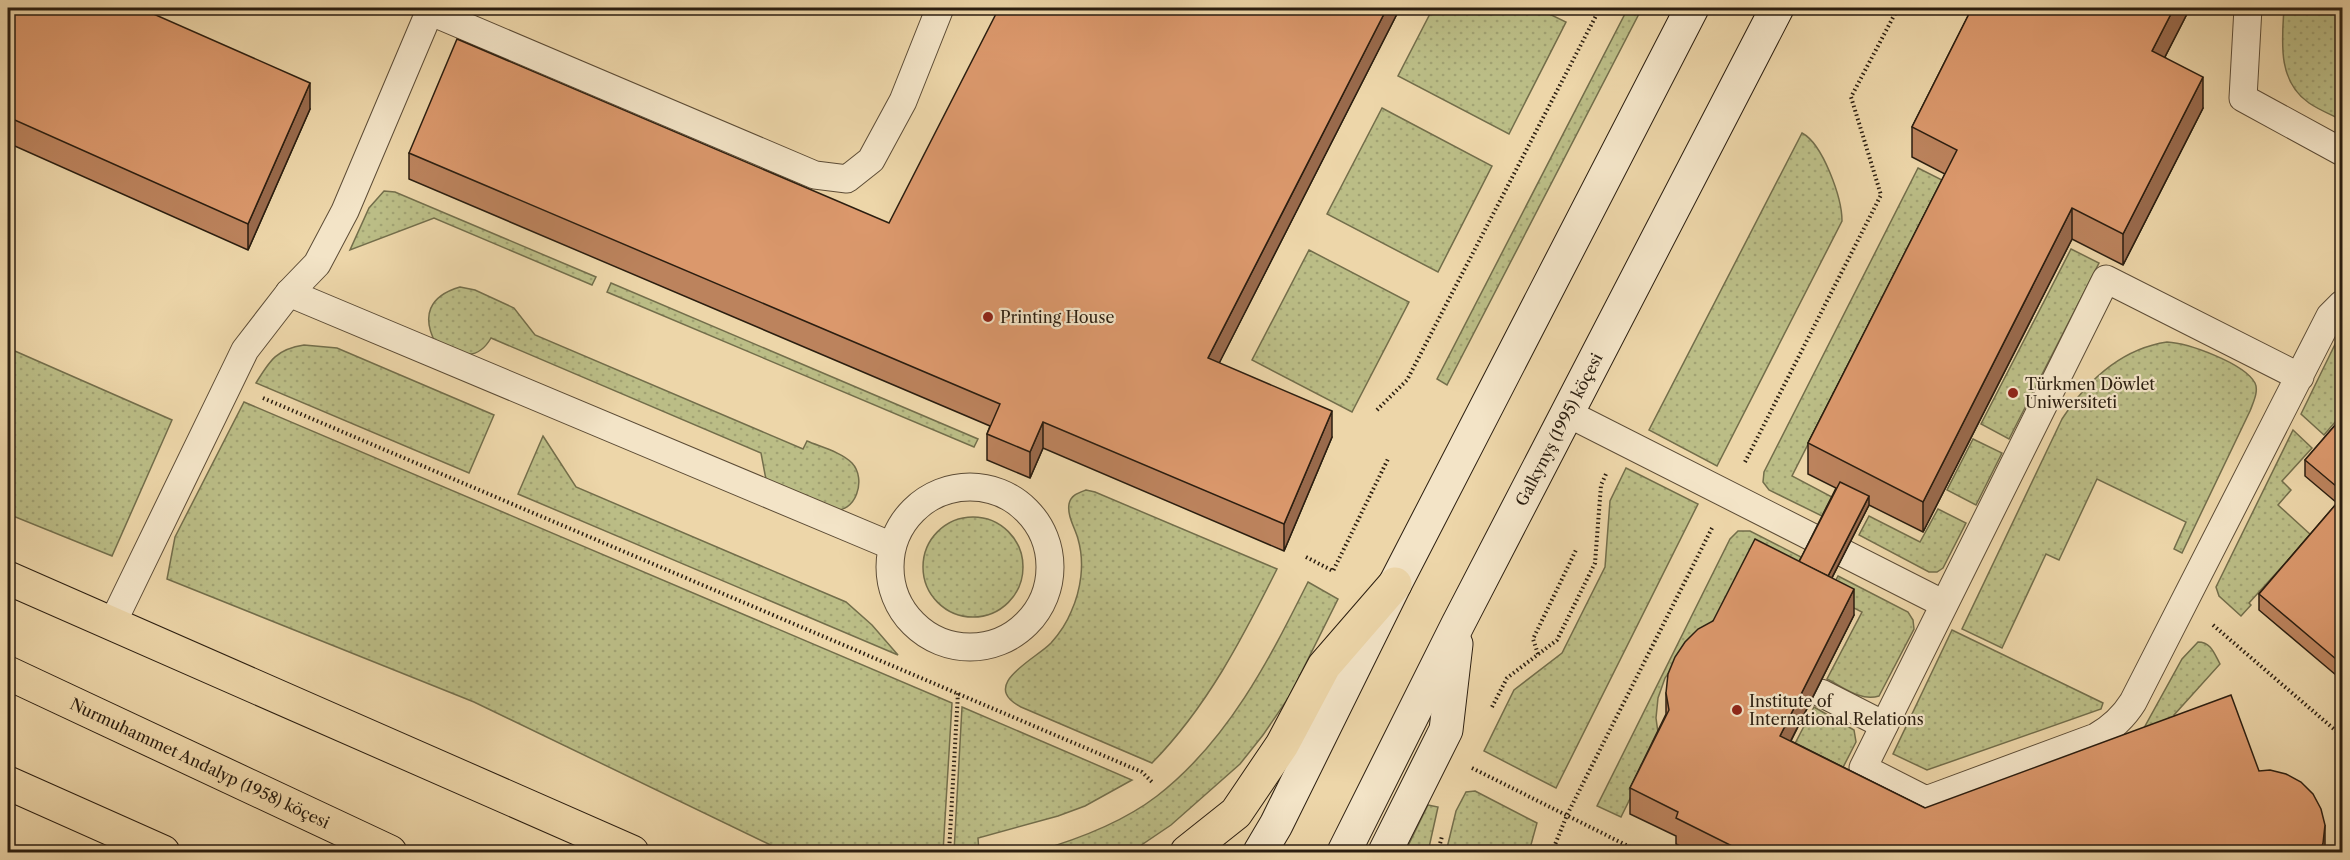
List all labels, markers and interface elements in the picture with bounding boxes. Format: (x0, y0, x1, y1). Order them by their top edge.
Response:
place label: Printing House (1000, 307, 1114, 327)
marker: Printing House (981, 310, 995, 324)
street label: Galkynyş (1995) köçesi (1511, 349, 1607, 509)
place label: Türkmen Döwlet Uniwersiteti (2025, 374, 2155, 412)
marker: Türkmen Döwlet Uniwersiteti (2006, 386, 2020, 400)
place label: Institute of International Relations (1749, 691, 1924, 729)
street label: Nurmuhammet Andalyp (1958) köçesi (67, 694, 333, 832)
marker: Institute of International Relations (1730, 703, 1744, 717)

